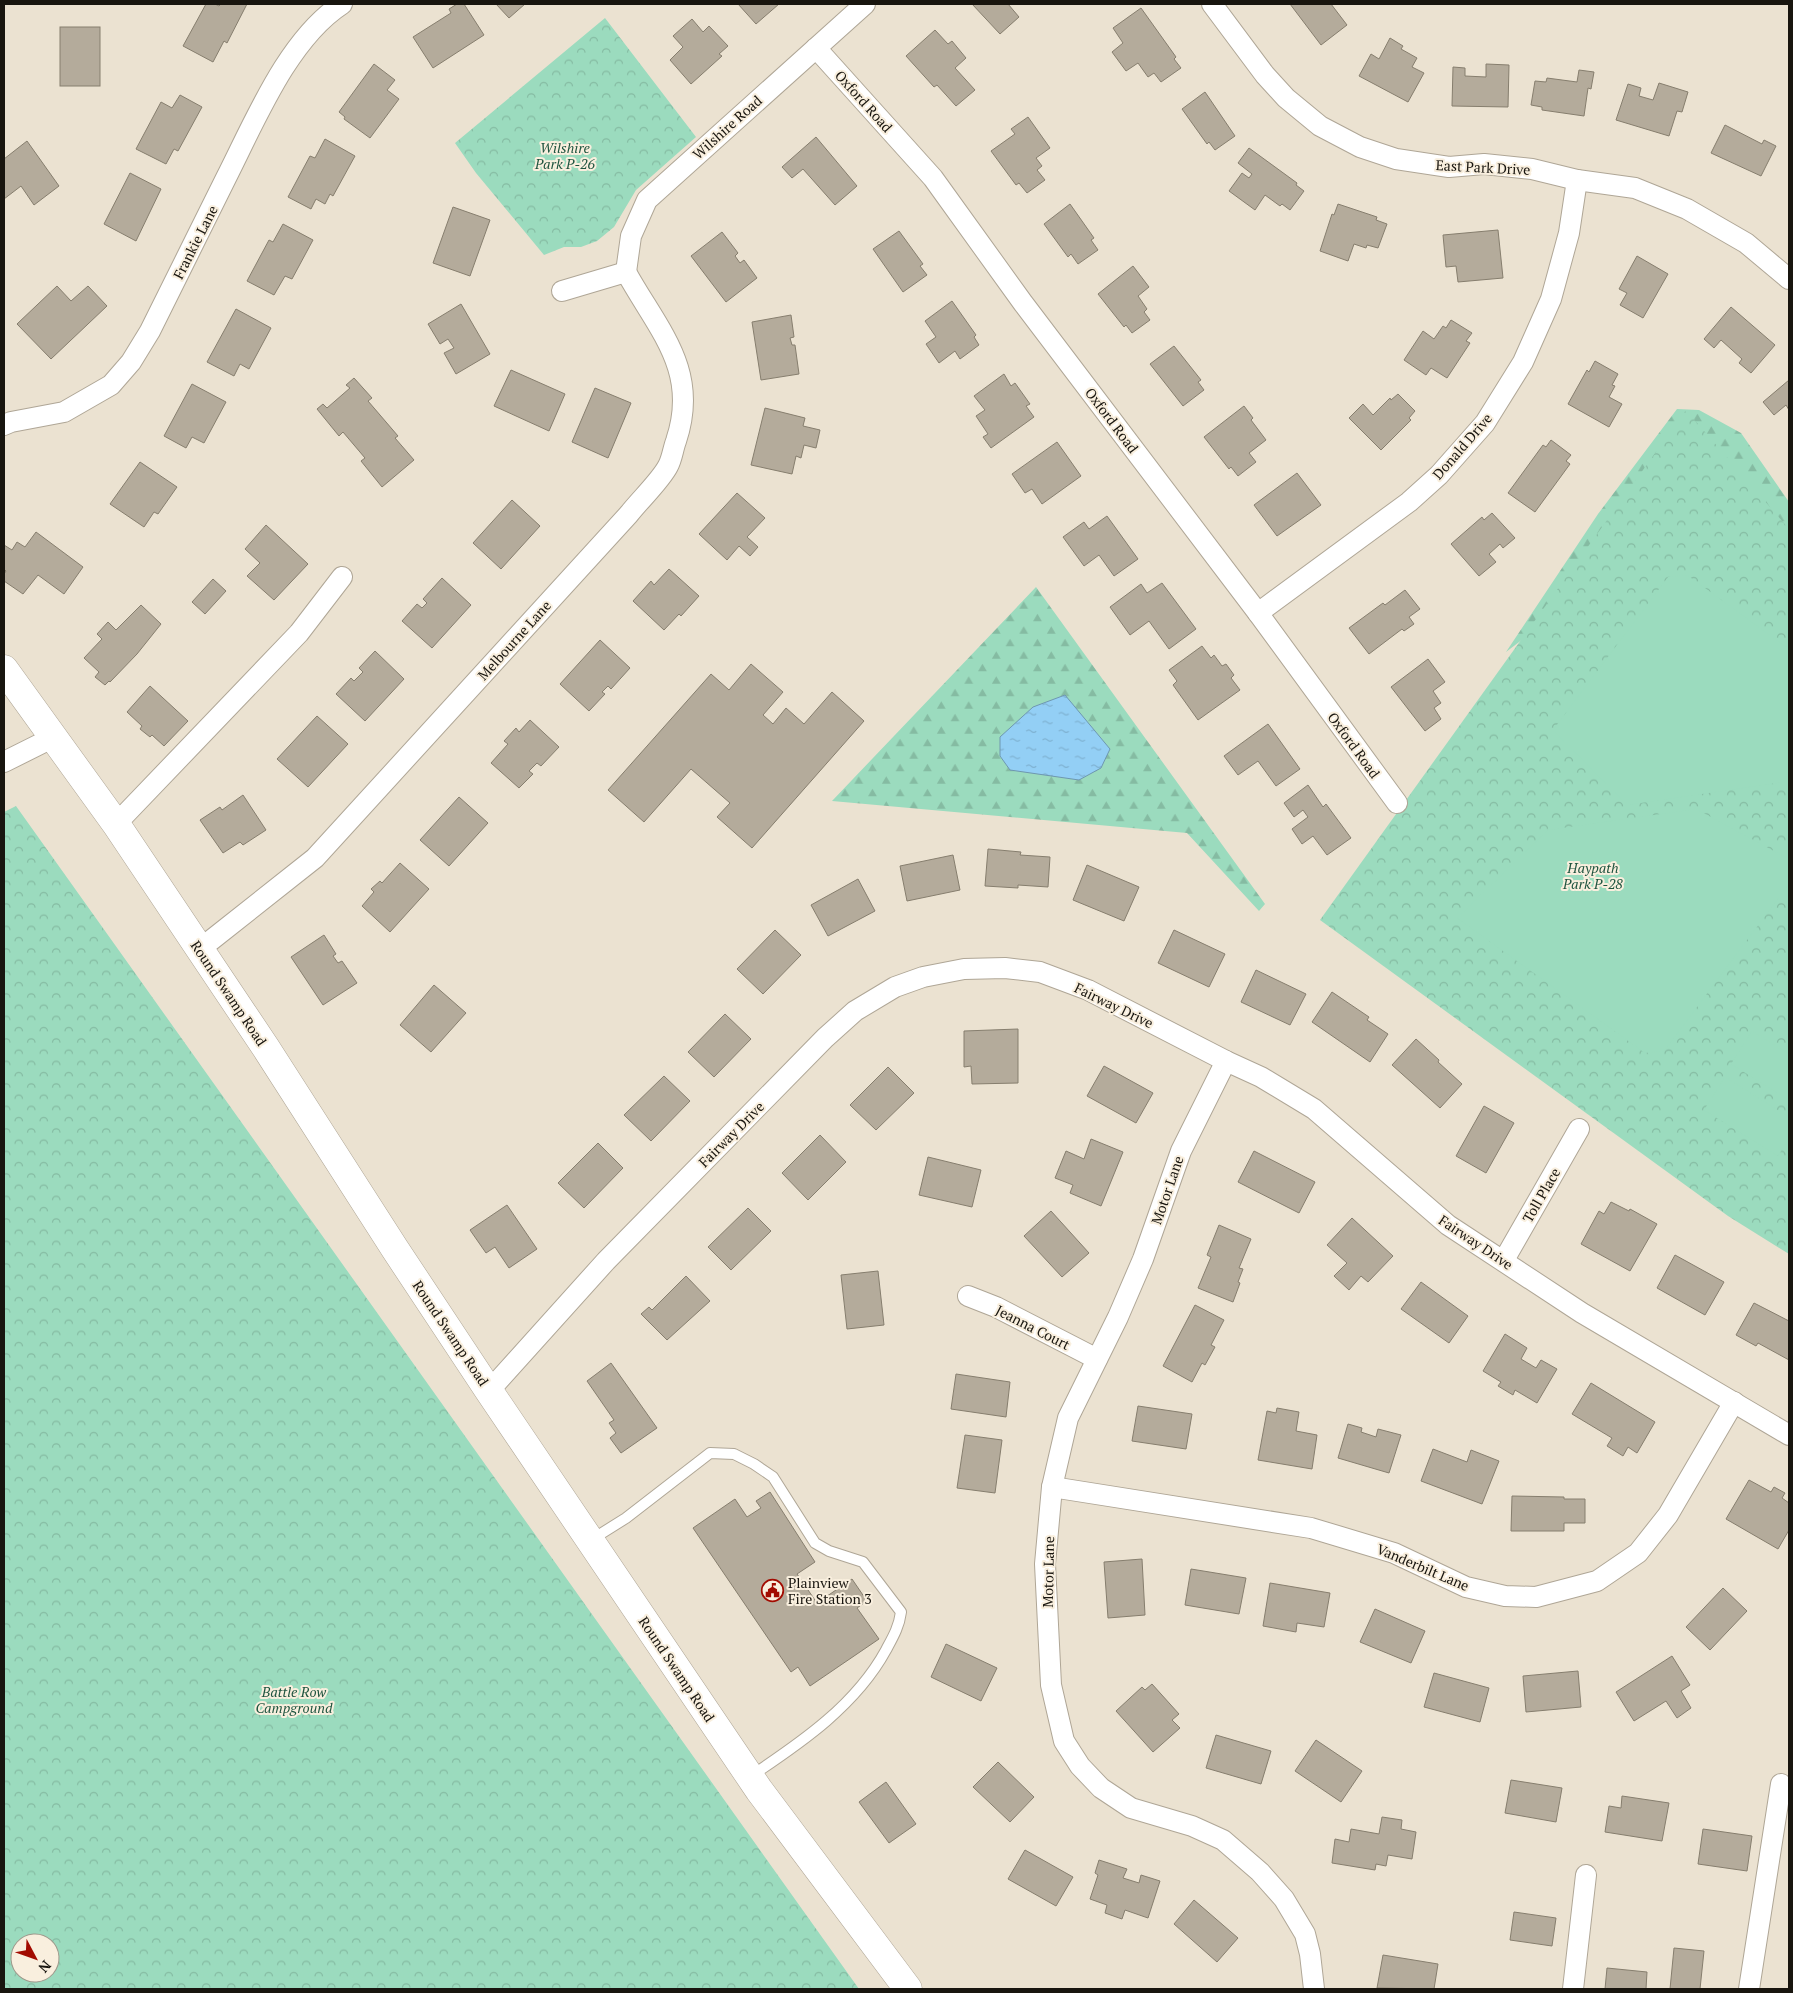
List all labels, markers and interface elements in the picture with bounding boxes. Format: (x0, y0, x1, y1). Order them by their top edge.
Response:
street label: Oxford Road (831, 66, 897, 136)
street label: Wilshire Road (688, 91, 766, 163)
park label: Wilshire Park P-26 (534, 138, 596, 173)
street label: East Park Drive (1435, 155, 1531, 179)
street label: Frankie Lane (168, 202, 222, 282)
street label: Oxford Road (1081, 383, 1143, 457)
street label: Donald Drive (1428, 409, 1496, 483)
street label: Melbourne Lane (473, 596, 555, 684)
street label: Oxford Road (1324, 708, 1385, 782)
park label: Haypath Park P-28 (1562, 858, 1624, 893)
street label: Round Swamp Road (187, 937, 271, 1050)
street label: Fairway Drive (1071, 978, 1157, 1032)
street label: Fairway Drive (694, 1097, 768, 1171)
street label: Motor Lane (1146, 1153, 1188, 1227)
street label: Toll Place (1518, 1164, 1564, 1226)
street label: Fairway Drive (1435, 1210, 1517, 1274)
street label: Round Swamp Road (409, 1277, 493, 1390)
street label: Jeanna Court (993, 1300, 1074, 1354)
street label: Motor Lane (1038, 1536, 1058, 1608)
street label: Vanderbilt Lane (1374, 1539, 1472, 1595)
place label: Plainview Fire Station 3 (788, 1573, 872, 1608)
public building icon: Plainview Fire Station 3 (760, 1578, 784, 1602)
street label: Round Swamp Road (635, 1613, 719, 1726)
park label: Battle Row Campground (255, 1682, 333, 1717)
north arrow (10, 1933, 60, 1983)
text: N (34, 1957, 56, 1977)

